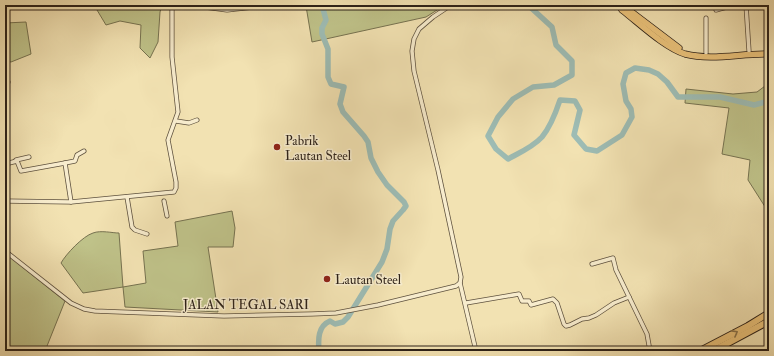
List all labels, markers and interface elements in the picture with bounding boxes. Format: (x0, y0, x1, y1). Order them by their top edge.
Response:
place label: Pabrik Lautan Steel (285, 133, 352, 164)
marker: Pabrik Lautan Steel (272, 142, 282, 152)
place label: Lautan Steel (335, 272, 402, 288)
marker: Lautan Steel (322, 274, 332, 284)
street label: JALAN TEGAL SARI (182, 297, 309, 313)
one-way arrow (730, 330, 738, 338)

